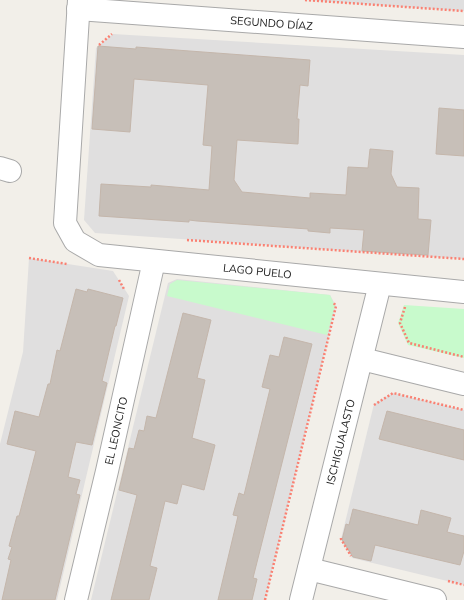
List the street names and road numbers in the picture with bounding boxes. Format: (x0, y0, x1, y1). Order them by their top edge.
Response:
street label: SEGUNDO DÍAZ (230, 13, 314, 33)
street label: LAGO PUELO (222, 261, 292, 281)
street label: EL LEONCITO (102, 395, 130, 466)
street label: ISCHIGUALASTO (323, 398, 358, 486)

